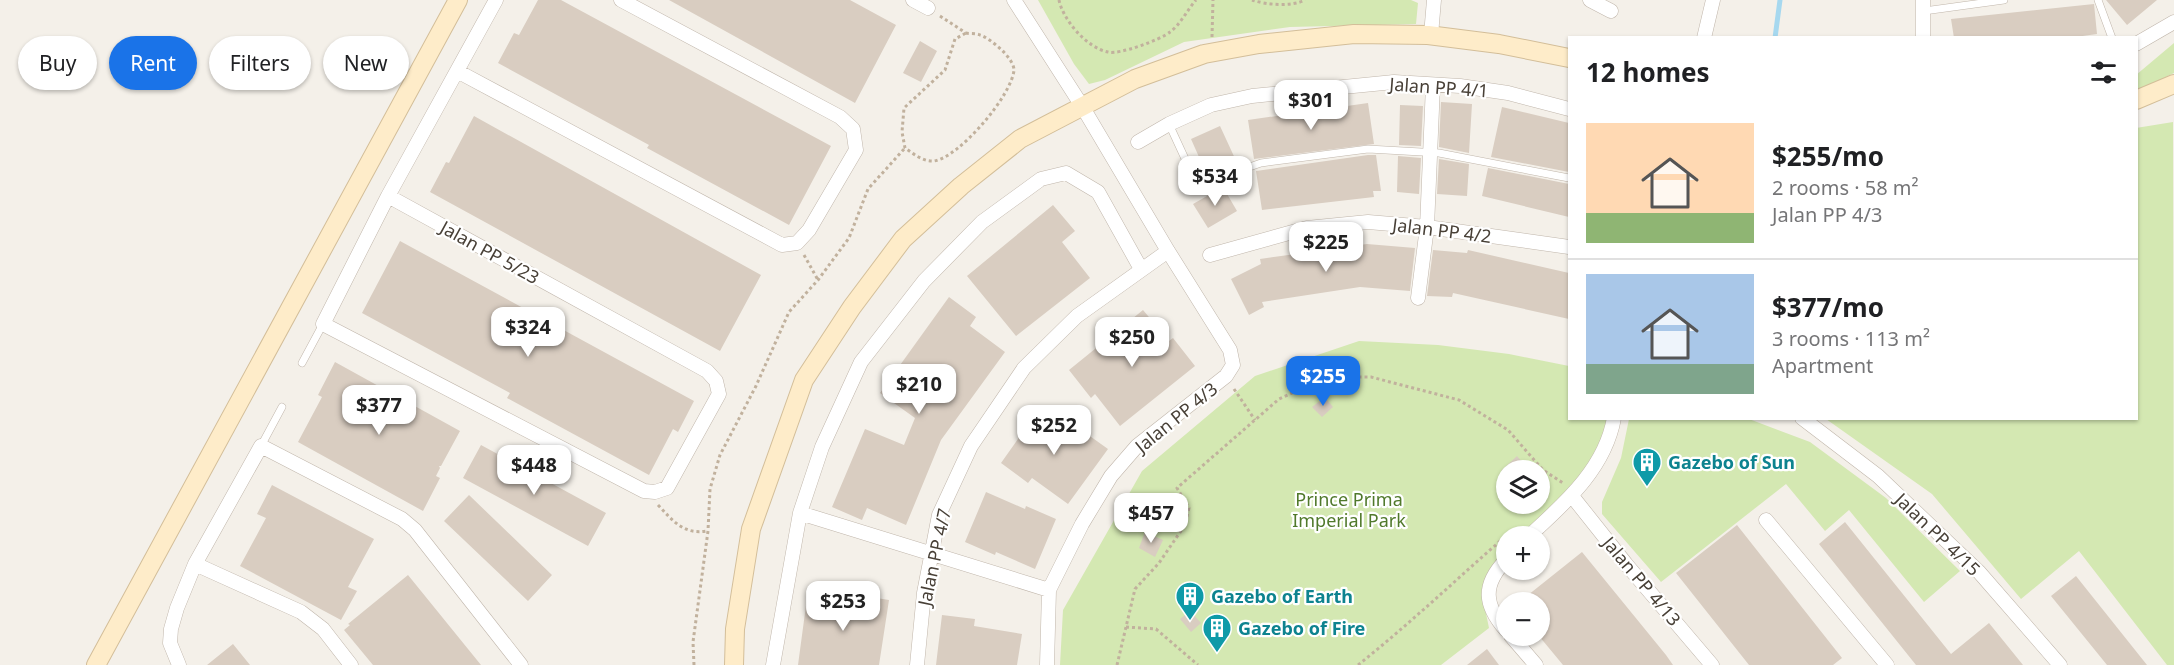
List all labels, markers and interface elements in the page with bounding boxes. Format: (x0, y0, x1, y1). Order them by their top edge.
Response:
chip: Buy (18, 36, 97, 90)
chip: Rent (109, 36, 197, 90)
chip: Filters (209, 36, 311, 90)
chip: New (323, 36, 409, 90)
text: 12 homes (1586, 54, 1710, 90)
icon: filters (2087, 56, 2120, 89)
street label: Jalan PP 4/1 (1387, 71, 1489, 102)
pin: $301 (1275, 80, 1347, 131)
text: $301 (1288, 86, 1334, 113)
text: $255/mo (1772, 138, 1884, 174)
icon: home (1634, 147, 1706, 219)
pin: $534 (1179, 156, 1251, 207)
text: $534 (1192, 162, 1238, 189)
text: 2 rooms · 58 m² (1772, 174, 1919, 201)
text: Jalan PP 4/3 (1772, 201, 1882, 228)
street label: Jalan PP 4/2 (1389, 212, 1493, 248)
street label: Jalan PP 5/23 (434, 214, 544, 289)
pin: $225 (1290, 222, 1362, 273)
text: $225 (1303, 228, 1349, 255)
text: $377/mo (1772, 289, 1884, 325)
icon: home (1634, 298, 1706, 370)
pin: $324 (492, 307, 564, 358)
text: $324 (505, 313, 551, 340)
pin: $250 (1096, 317, 1168, 368)
text: $250 (1109, 323, 1155, 350)
text: 3 rooms · 113 m² (1772, 325, 1930, 352)
text: Apartment (1772, 352, 1873, 379)
pin: $255 (1287, 356, 1359, 407)
text: $255 (1300, 362, 1346, 389)
pin: $210 (883, 364, 955, 415)
text: $210 (896, 370, 942, 397)
street label: Jalan PP 4/3 (1128, 376, 1222, 459)
pin: $377 (343, 385, 415, 436)
text: $377 (356, 391, 402, 418)
pin: $252 (1018, 405, 1090, 456)
text: $252 (1031, 411, 1077, 438)
pin: $448 (498, 445, 570, 496)
building icon: Gazebo of Sun (1631, 446, 1663, 488)
place label: Gazebo of Sun (1668, 450, 1795, 474)
text: $448 (511, 451, 557, 478)
map controls (1496, 460, 1550, 646)
button: layers (1496, 460, 1550, 514)
street label: Jalan PP 4/15 (1889, 486, 1986, 581)
park label: Prince Prima Imperial Park (1292, 487, 1406, 532)
pin: $457 (1115, 493, 1187, 544)
text: $457 (1128, 499, 1174, 526)
street label: Jalan PP 4/7 (912, 506, 956, 610)
button: + (1496, 526, 1550, 580)
street label: Jalan PP 4/13 (1596, 530, 1686, 631)
building icon: Gazebo of Earth (1174, 580, 1206, 622)
pin: $253 (807, 581, 879, 632)
place label: Gazebo of Earth (1211, 584, 1353, 608)
text: $253 (820, 587, 866, 614)
button: − (1496, 592, 1550, 646)
building icon: Gazebo of Fire (1201, 612, 1233, 654)
place label: Gazebo of Fire (1238, 616, 1365, 640)

